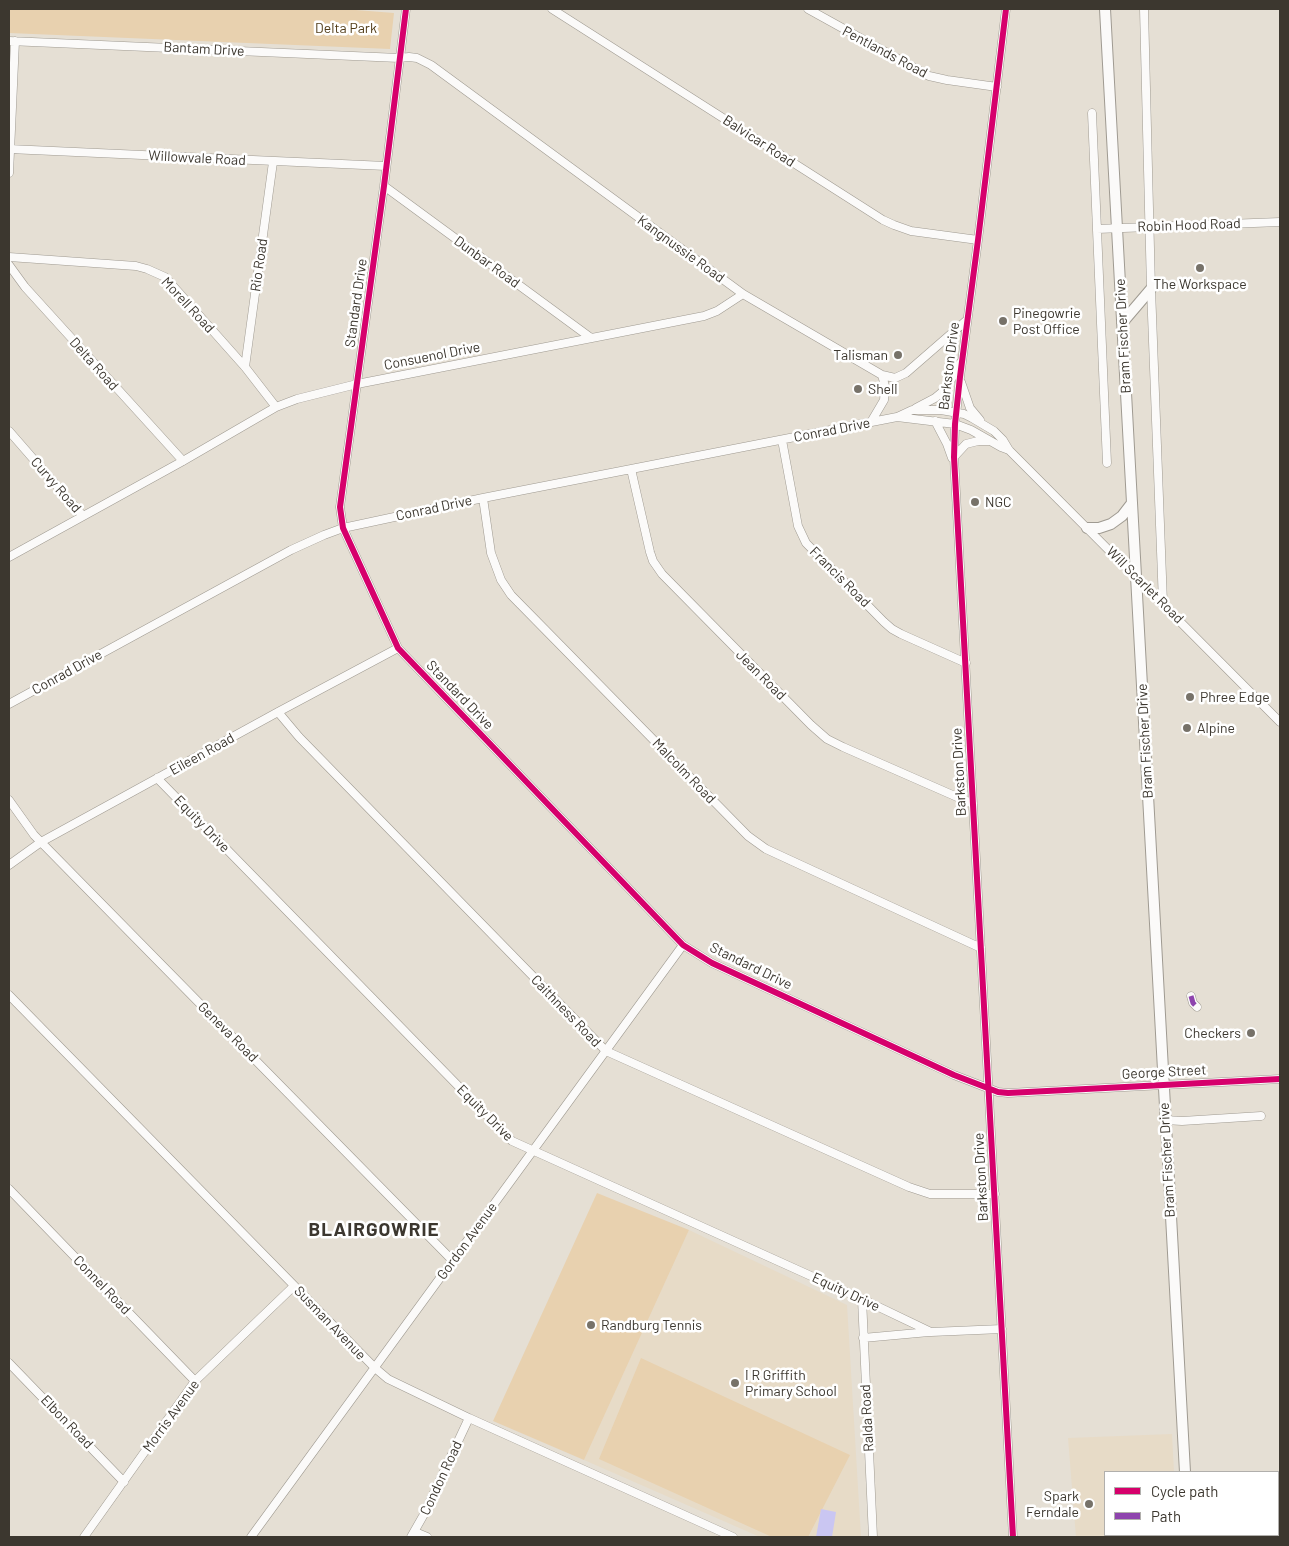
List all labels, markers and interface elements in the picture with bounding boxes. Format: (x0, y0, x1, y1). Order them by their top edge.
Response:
park label: Delta Park (315, 20, 377, 36)
street label: Pentlands Road (840, 22, 930, 82)
street label: Bantam Drive (163, 38, 245, 60)
street label: Balvicar Road (720, 111, 798, 171)
street label: Willowvale Road (148, 147, 246, 169)
street label: Kangnussie Road (634, 212, 728, 286)
street label: Robin Hood Road (1137, 215, 1241, 235)
street label: Dunbar Road (451, 233, 523, 291)
street label: Rio Road (247, 237, 271, 293)
street label: Standard Drive (341, 258, 371, 348)
marker: The Workspace (1194, 262, 1206, 274)
street label: Morell Road (158, 274, 218, 336)
place label: The Workspace (1153, 276, 1247, 292)
street label: Bram Fischer Drive (1112, 278, 1134, 394)
place label: Pinegowrie Post Office (1013, 305, 1081, 338)
marker: Pinegowrie Post Office (997, 315, 1009, 327)
street label: Barkston Drive (935, 321, 963, 411)
street label: Delta Road (66, 334, 122, 394)
street label: Consuenol Drive (382, 338, 482, 374)
place label: Talisman (833, 347, 888, 363)
marker: Talisman (892, 349, 904, 361)
place label: Shell (868, 381, 898, 397)
marker: Shell (852, 383, 864, 395)
street label: Conrad Drive (792, 414, 872, 446)
street label: Curvy Road (27, 454, 85, 516)
street label: Conrad Drive (394, 492, 474, 524)
place label: NGC (985, 494, 1012, 510)
marker: NGC (969, 496, 981, 508)
street label: Francis Road (806, 543, 874, 611)
street label: Will Scarlet Road (1103, 543, 1187, 627)
street label: Conrad Drive (29, 646, 105, 698)
street label: Jean Road (732, 646, 790, 704)
street label: Standard Drive (423, 657, 497, 733)
street label: Bram Fischer Drive (1134, 683, 1156, 799)
place label: Phree Edge (1200, 689, 1270, 705)
marker: Phree Edge (1184, 691, 1196, 703)
place label: Alpine (1197, 720, 1235, 736)
marker: Alpine (1181, 722, 1193, 734)
street label: Barkston Drive (948, 727, 970, 817)
street label: Eileen Road (167, 729, 237, 779)
street label: Malcolm Road (649, 735, 719, 807)
street label: Equity Drive (171, 792, 233, 856)
street label: Standard Drive (707, 939, 795, 993)
street label: Caithness Road (527, 972, 605, 1050)
street label: Geneva Road (194, 998, 262, 1066)
place label: Checkers (1184, 1025, 1241, 1041)
marker: Checkers (1245, 1027, 1257, 1039)
street label: George Street (1121, 1061, 1207, 1083)
street label: Equity Drive (453, 1081, 517, 1145)
street label: Bram Fischer Drive (1156, 1102, 1178, 1218)
street label: Barkston Drive (970, 1132, 992, 1222)
street label: Gordon Avenue (433, 1199, 501, 1283)
district label: BLAIRGOWRIE (307, 1219, 441, 1241)
street label: Connel Road (70, 1252, 134, 1318)
street label: Equity Drive (809, 1269, 883, 1315)
street label: Susman Avenue (291, 1283, 369, 1363)
place label: Randburg Tennis (601, 1317, 702, 1333)
marker: Randburg Tennis (585, 1319, 597, 1331)
place label: I R Griffith Primary School (745, 1367, 837, 1400)
street label: Morris Avenue (139, 1377, 203, 1455)
marker: I R Griffith Primary School (729, 1377, 741, 1389)
street label: Ralda Road (857, 1384, 877, 1452)
street label: Elbon Road (37, 1392, 97, 1452)
street label: Condon Road (416, 1438, 466, 1518)
legend (1104, 1471, 1279, 1536)
text: Cycle path (1151, 1482, 1218, 1500)
place label: Spark Ferndale (1026, 1488, 1079, 1520)
marker: Spark Ferndale (1083, 1498, 1095, 1510)
text: Path (1151, 1507, 1181, 1525)

